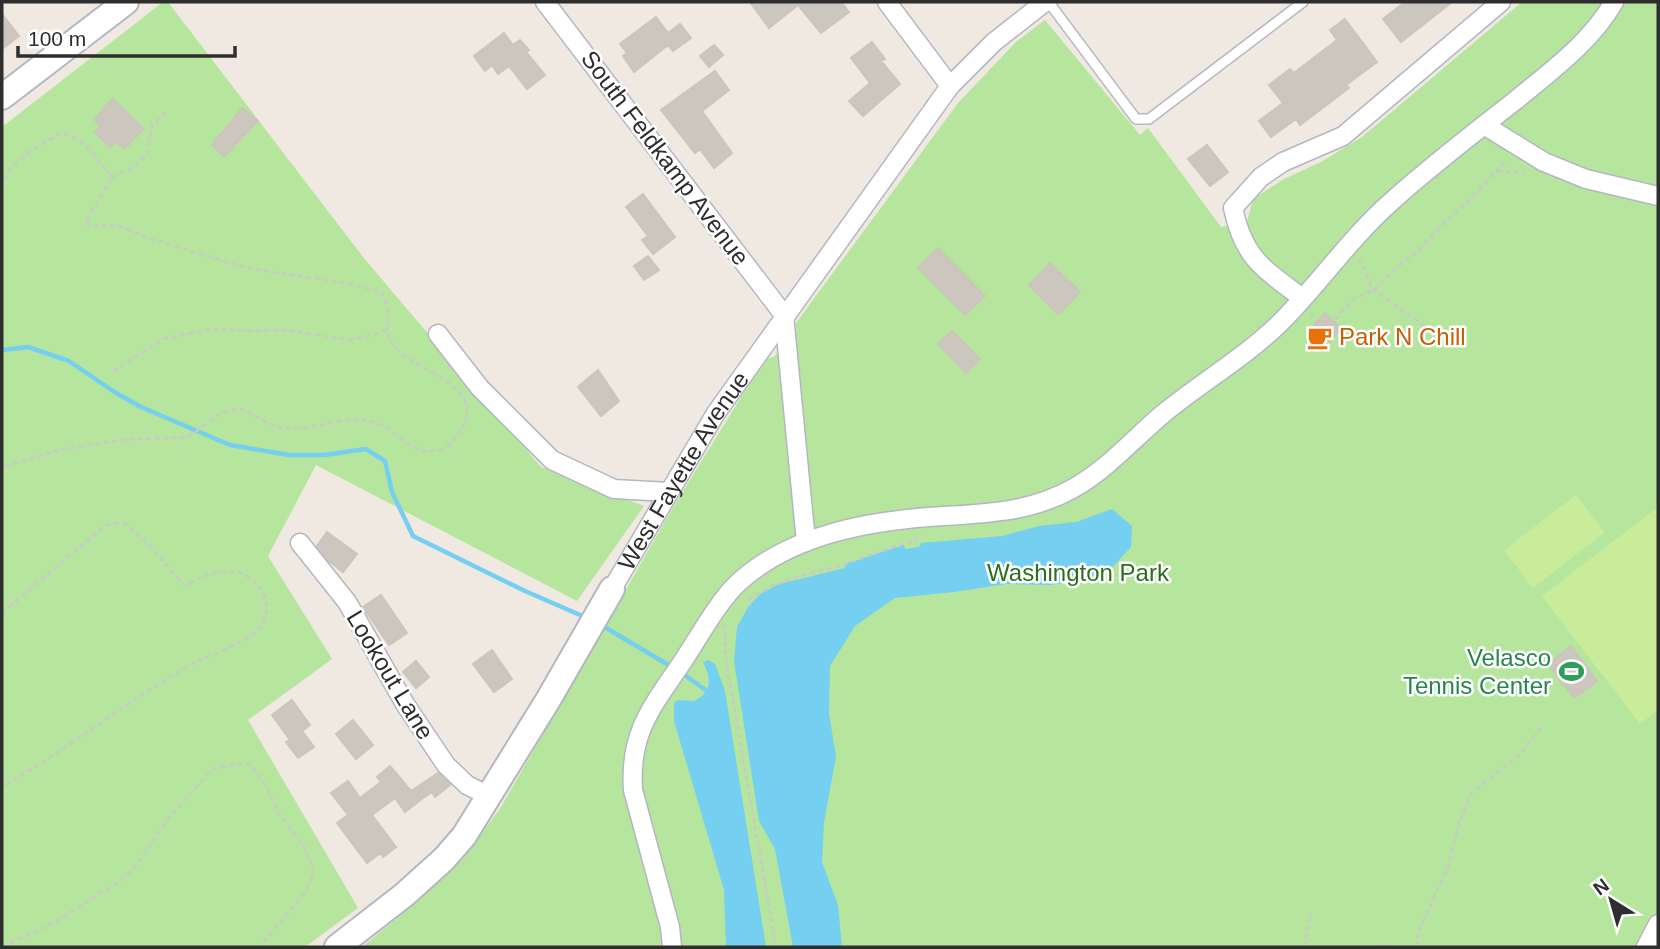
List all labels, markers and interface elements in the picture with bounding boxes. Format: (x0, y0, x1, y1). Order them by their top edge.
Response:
scale bar (18, 14, 234, 58)
text: 100 m (28, 27, 86, 50)
street label: South Feldkamp Avenue (576, 45, 755, 270)
cafe icon: Park N Chill (1305, 323, 1333, 351)
place label: Park N Chill (1339, 323, 1466, 350)
street label: West Fayette Avenue (612, 366, 754, 575)
park label: Washington Park (987, 559, 1170, 586)
street label: Lookout Lane (341, 605, 439, 744)
place label: Velasco Tennis Center (1403, 644, 1551, 699)
sports icon: Velasco Tennis Center (1557, 658, 1585, 686)
north arrow (1576, 865, 1646, 935)
text: N (1589, 874, 1613, 899)

